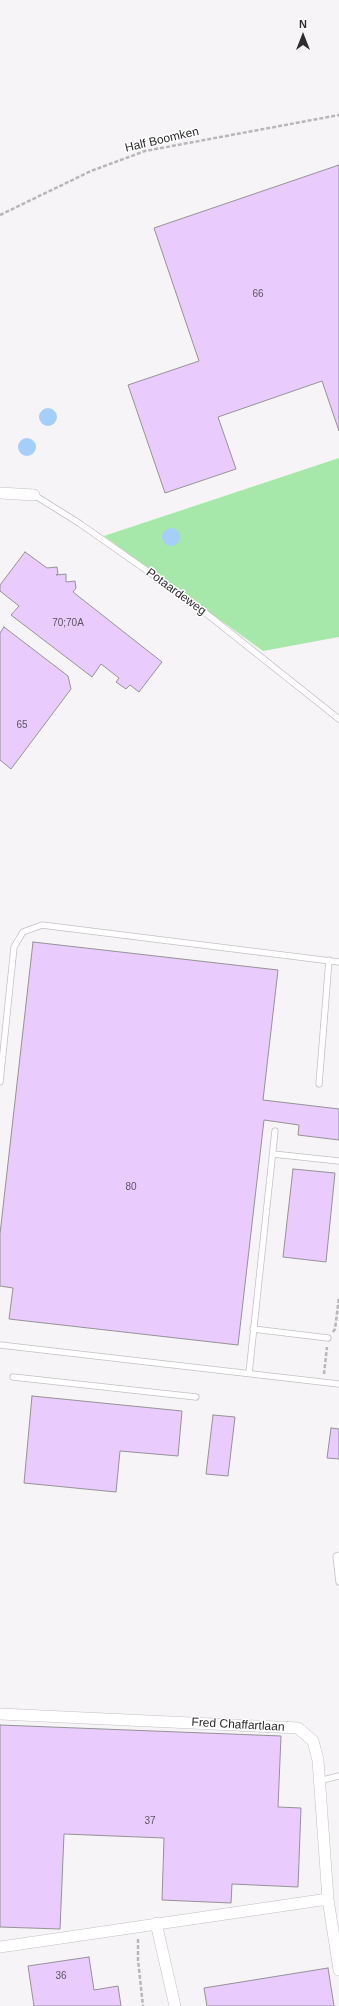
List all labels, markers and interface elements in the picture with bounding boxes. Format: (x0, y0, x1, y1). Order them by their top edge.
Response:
north arrow (283, 16, 323, 56)
text: N (299, 18, 307, 30)
street label: Half Boomken (124, 125, 200, 155)
house number: 66 (252, 288, 264, 300)
street label: Potaardeweg (143, 565, 209, 619)
house number: 70;70A (52, 617, 84, 629)
house number: 65 (16, 719, 28, 731)
house number: 80 (125, 1181, 137, 1193)
street label: Fred Chaffartlaan (191, 1715, 285, 1735)
house number: 37 (144, 1815, 156, 1827)
house number: 36 (55, 1970, 67, 1982)

